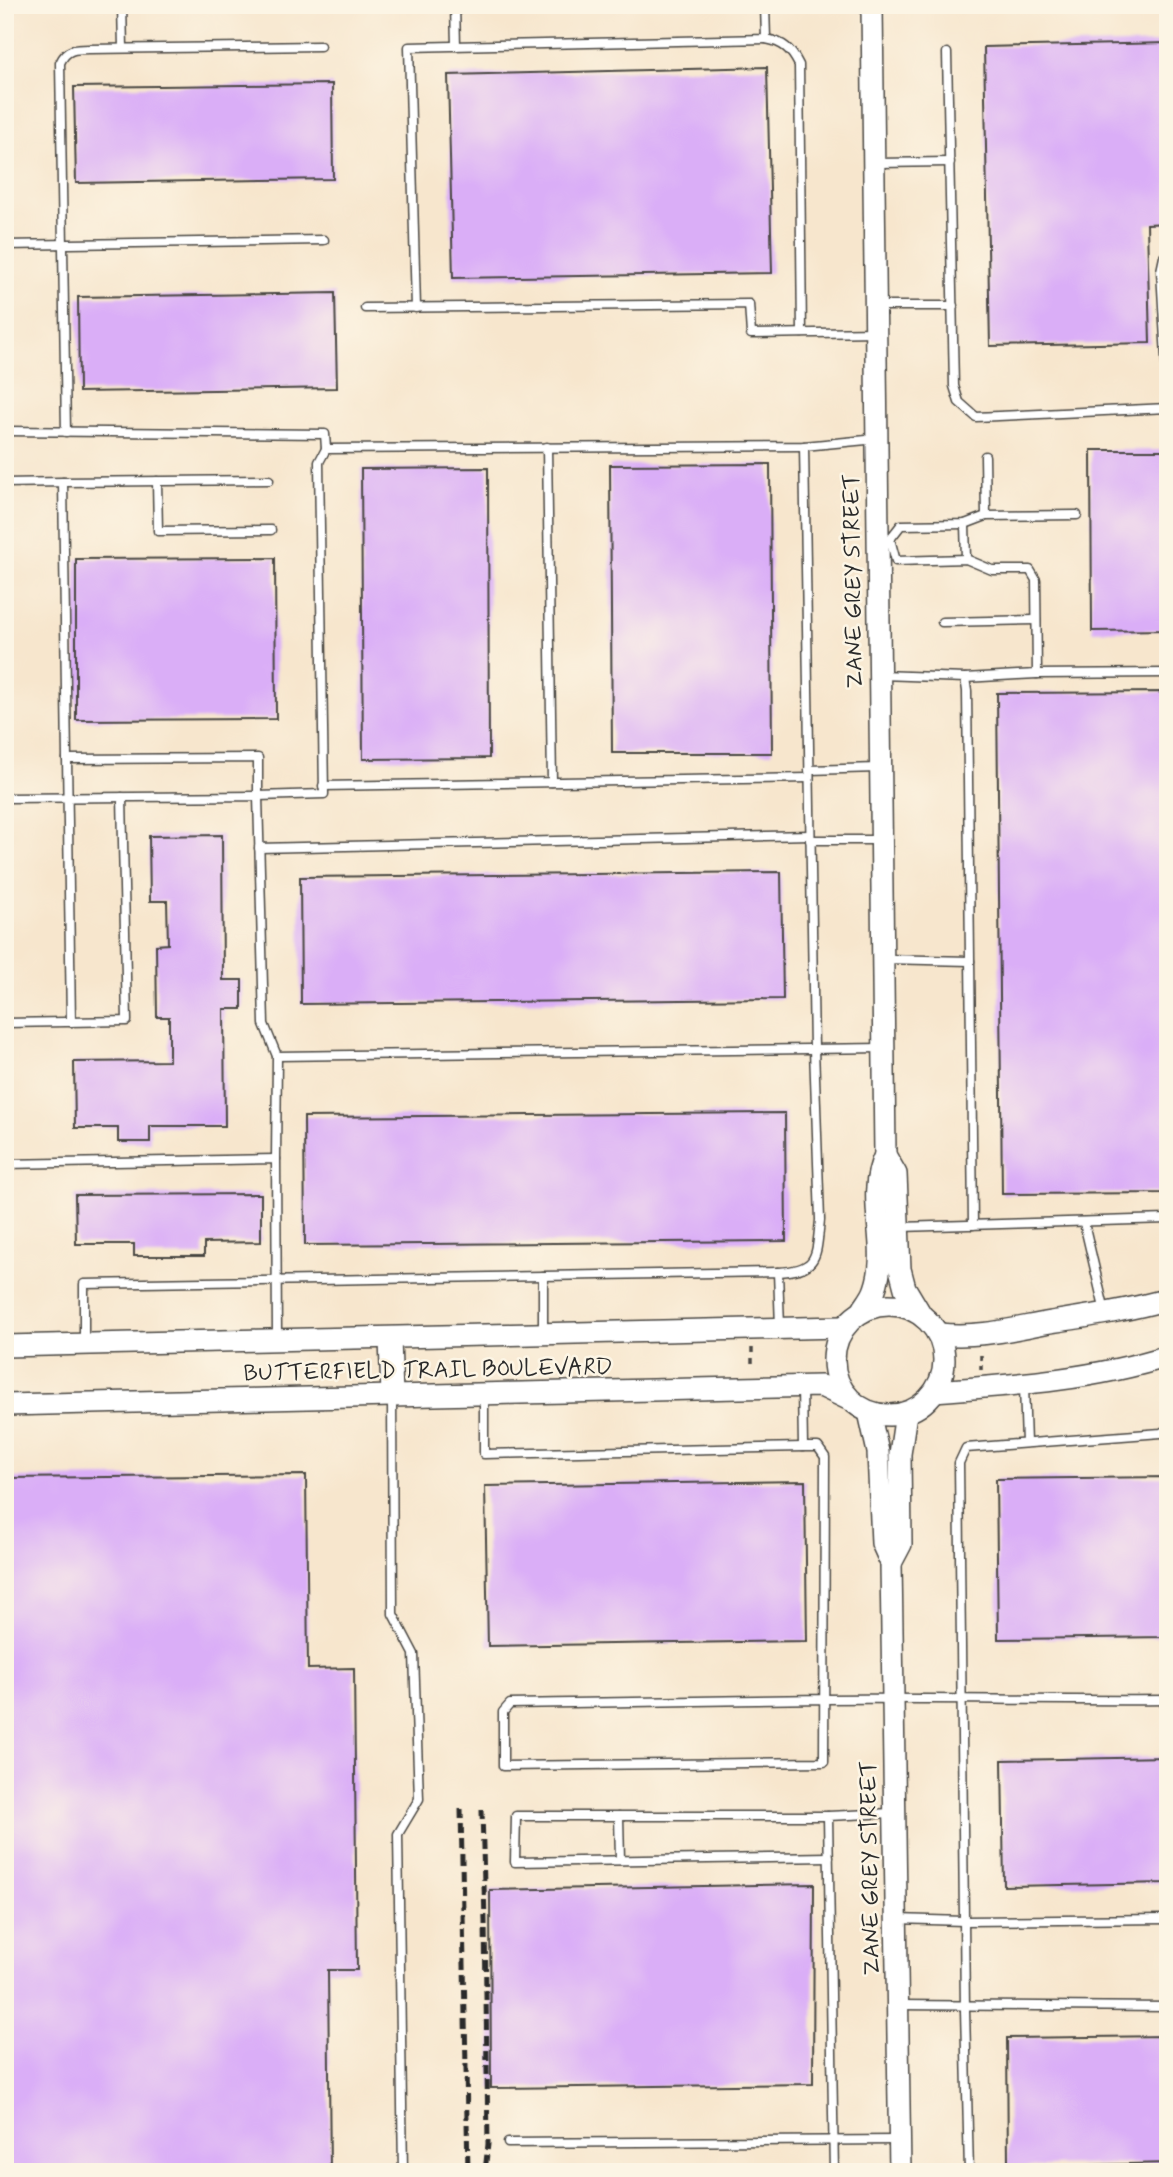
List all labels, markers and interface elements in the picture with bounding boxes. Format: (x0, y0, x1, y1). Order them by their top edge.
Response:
street label: ZANE GREY STREET (837, 473, 871, 689)
street label: BUTTERFIELD TRAIL BOULEVARD (243, 1353, 613, 1389)
street label: ZANE GREY STREET (854, 1760, 888, 1976)

